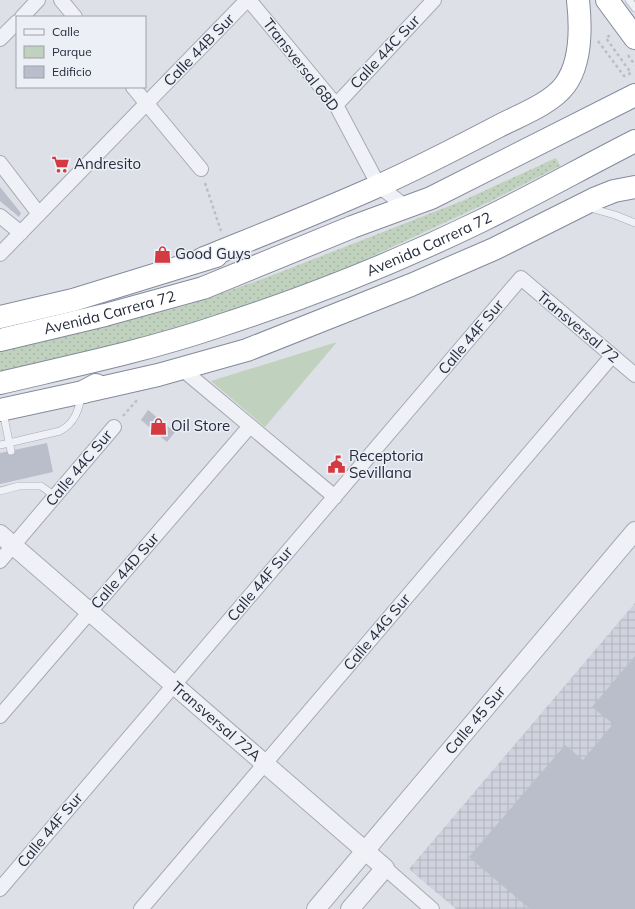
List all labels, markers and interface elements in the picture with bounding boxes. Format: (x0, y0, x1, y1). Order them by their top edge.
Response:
street label: Calle 44B Sur (159, 9, 238, 90)
street label: Calle 44C Sur (346, 10, 424, 92)
street label: Transversal 68D (259, 14, 344, 115)
legend (16, 16, 146, 88)
text: Calle (52, 24, 79, 39)
text: Parque (52, 44, 92, 59)
text: Edificio (52, 64, 92, 79)
supermarket icon: Andresito (51, 154, 71, 174)
place label: Andresito (74, 154, 141, 173)
street label: Avenida Carrera 72 (363, 207, 495, 280)
shop icon: Good Guys (152, 244, 172, 264)
place label: Good Guys (175, 244, 251, 263)
street label: Avenida Carrera 72 (42, 286, 178, 338)
street label: Transversal 72 (533, 287, 623, 367)
street label: Calle 44F Sur (434, 295, 508, 378)
shop icon: Oil Store (148, 416, 168, 436)
place label: Oil Store (171, 416, 230, 435)
street label: Calle 44C Sur (41, 425, 116, 510)
place label: Receptoria Sevillana (349, 446, 424, 482)
public building icon: Receptoria Sevillana (326, 455, 346, 475)
street label: Calle 44D Sur (86, 528, 163, 613)
street label: Calle 44F Sur (223, 542, 297, 625)
street label: Calle 44G Sur (339, 589, 415, 674)
street label: Transversal 72A (168, 677, 265, 765)
street label: Calle 45 Sur (441, 681, 510, 758)
street label: Calle 44F Sur (13, 788, 87, 871)

